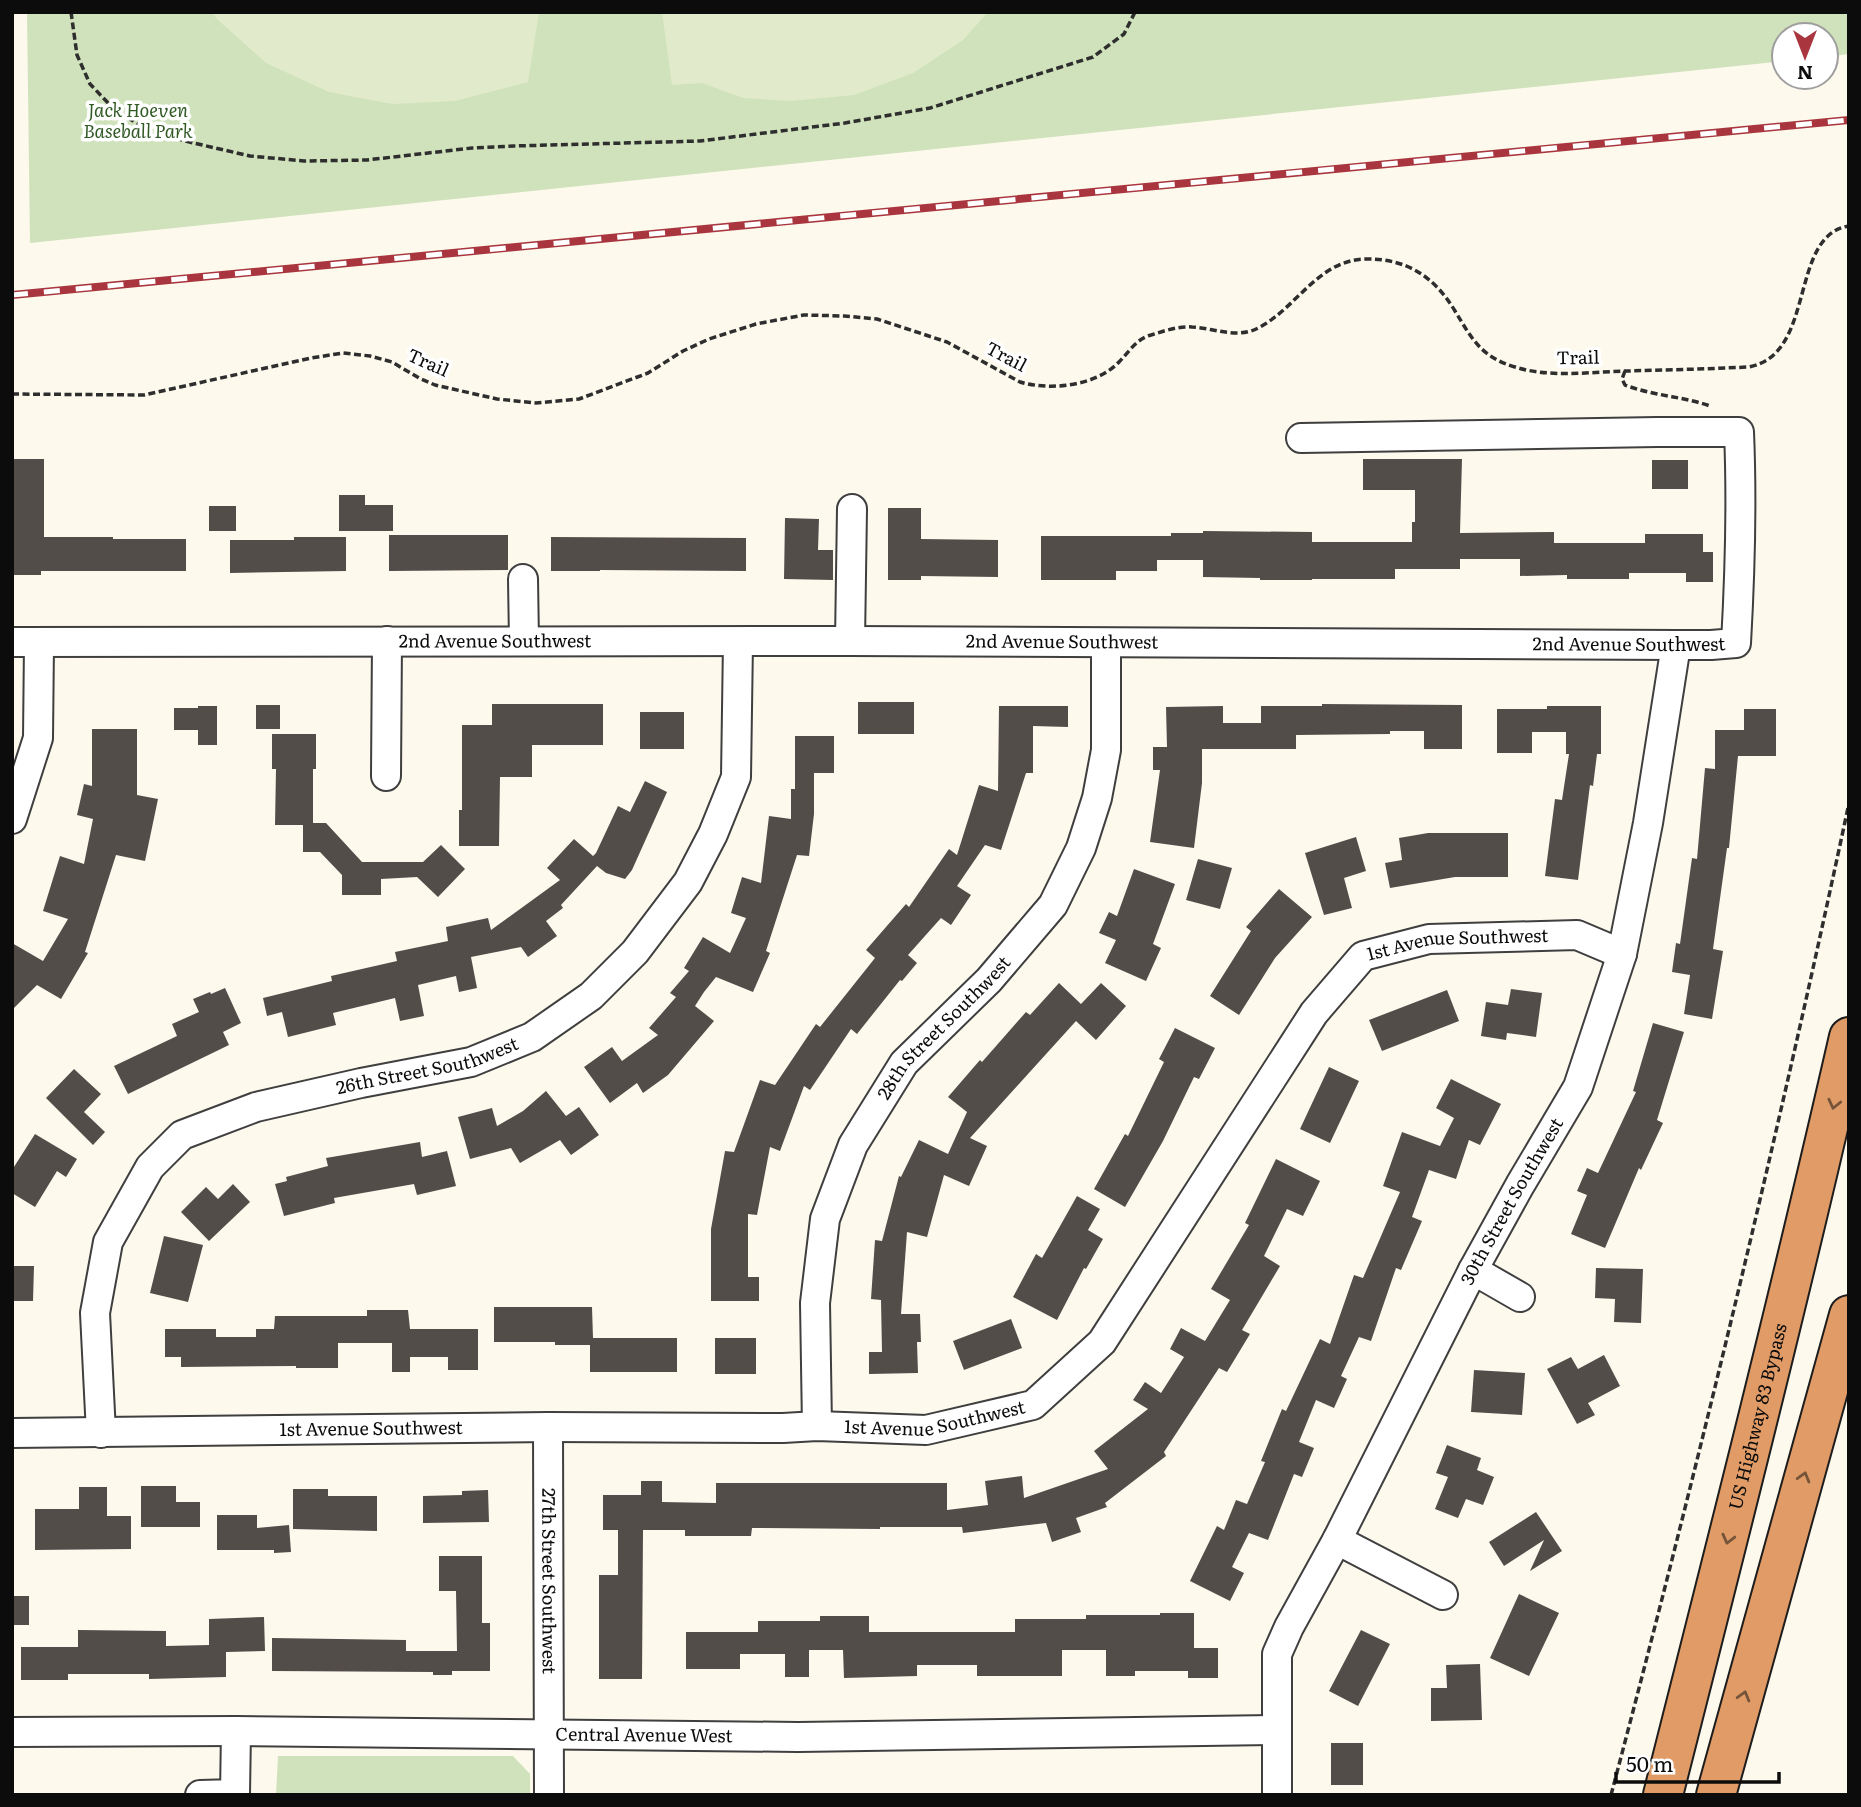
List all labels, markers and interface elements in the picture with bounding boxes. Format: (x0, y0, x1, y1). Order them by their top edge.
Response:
north arrow (1770, 21, 1840, 91)
text: N (1797, 60, 1813, 88)
park label: Jack Hoeven Baseball Park (83, 96, 193, 144)
street label: Trail (981, 334, 1032, 378)
street label: Trail (403, 341, 454, 383)
street label: Trail (1556, 343, 1600, 370)
street label: 2nd Avenue Southwest (399, 626, 592, 654)
street label: 2nd Avenue Southwest (966, 627, 1159, 654)
street label: 2nd Avenue Southwest (1533, 629, 1727, 657)
street label: 1st Avenue Southwest (1363, 921, 1549, 967)
street label: 28th Street Southwest (870, 949, 1016, 1104)
street label: 26th Street Southwest (333, 1029, 523, 1100)
one-way arrow (1827, 1097, 1842, 1109)
street label: 30th Street Southwest (1453, 1111, 1569, 1289)
street label: US Highway 83 Bypass (1721, 1320, 1793, 1512)
street label: 1st Avenue Southwest (844, 1392, 1028, 1442)
street label: 1st Avenue Southwest (279, 1413, 463, 1442)
one-way arrow (1796, 1471, 1811, 1483)
street label: 27th Street Southwest (536, 1488, 564, 1675)
one-way arrow (1721, 1533, 1736, 1545)
one-way arrow (1735, 1690, 1750, 1702)
street label: Central Avenue West (555, 1719, 733, 1748)
scale bar (1616, 1741, 1779, 1785)
text: 50 m (1626, 1747, 1673, 1778)

